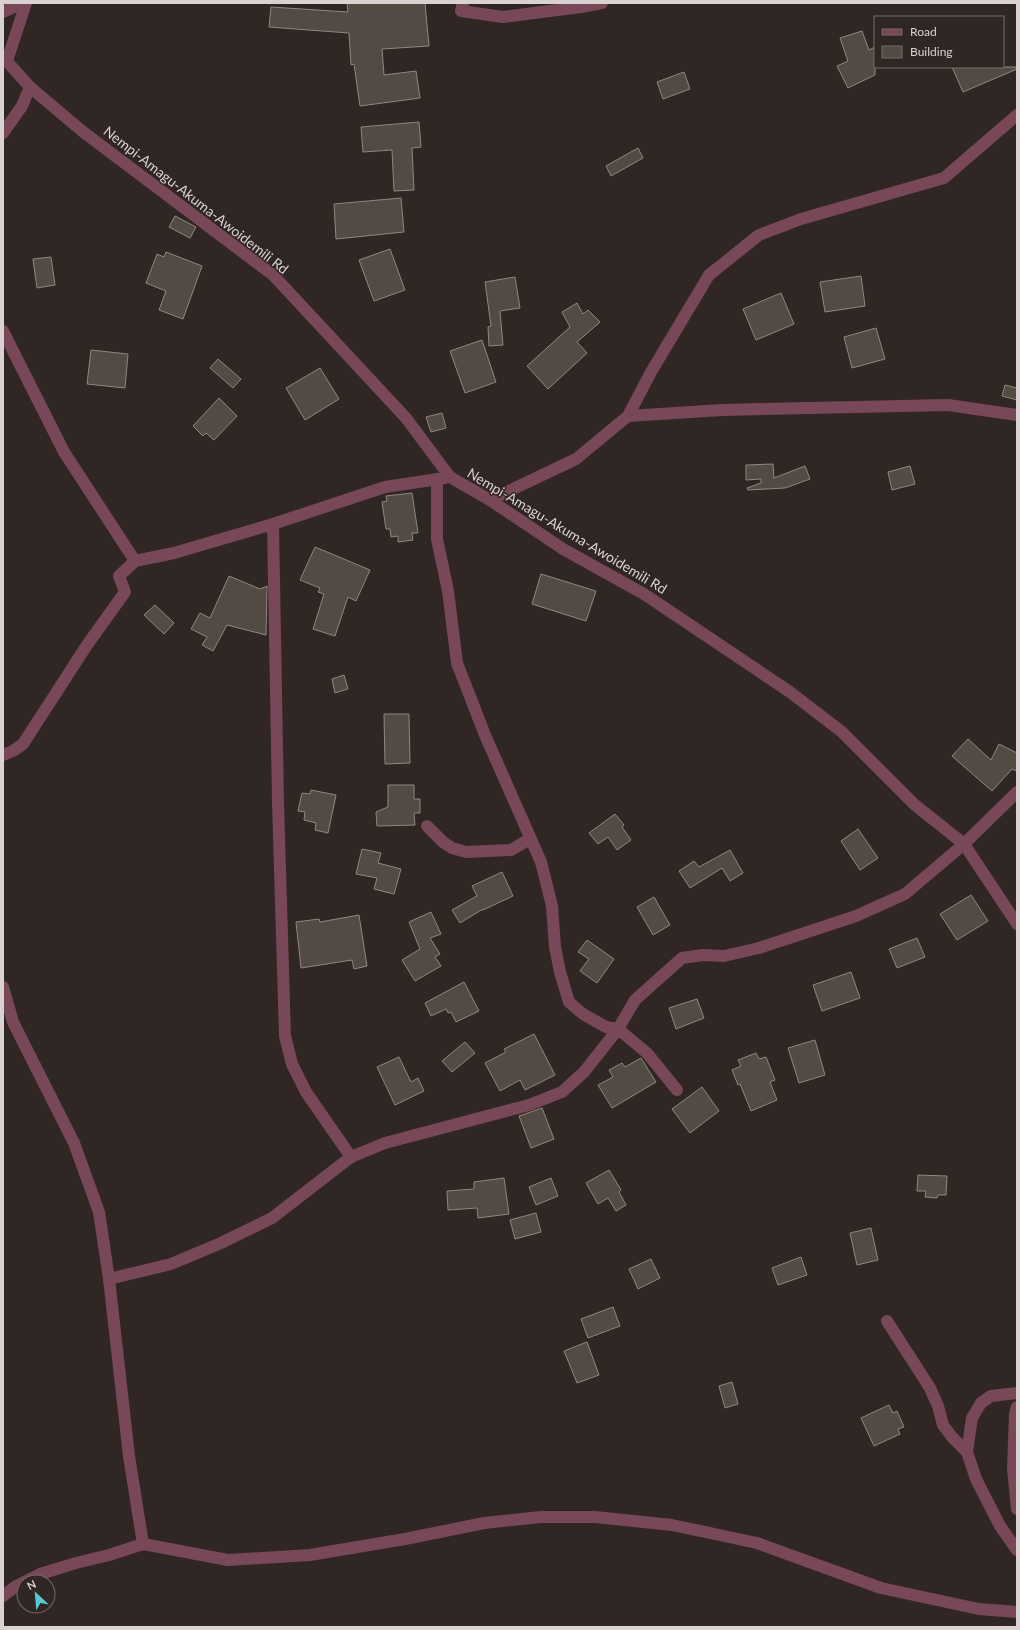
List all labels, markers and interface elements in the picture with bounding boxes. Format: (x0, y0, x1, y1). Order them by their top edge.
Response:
legend (874, 16, 1004, 68)
text: Road (910, 24, 937, 39)
text: Building (910, 44, 953, 59)
street label: Nempi-Amagu-Akuma-Awoidemili Rd (100, 122, 292, 277)
street label: Nempi-Amagu-Akuma-Awoidemili Rd (464, 464, 670, 597)
north arrow (16, 1574, 56, 1614)
text: N (25, 1577, 38, 1592)

